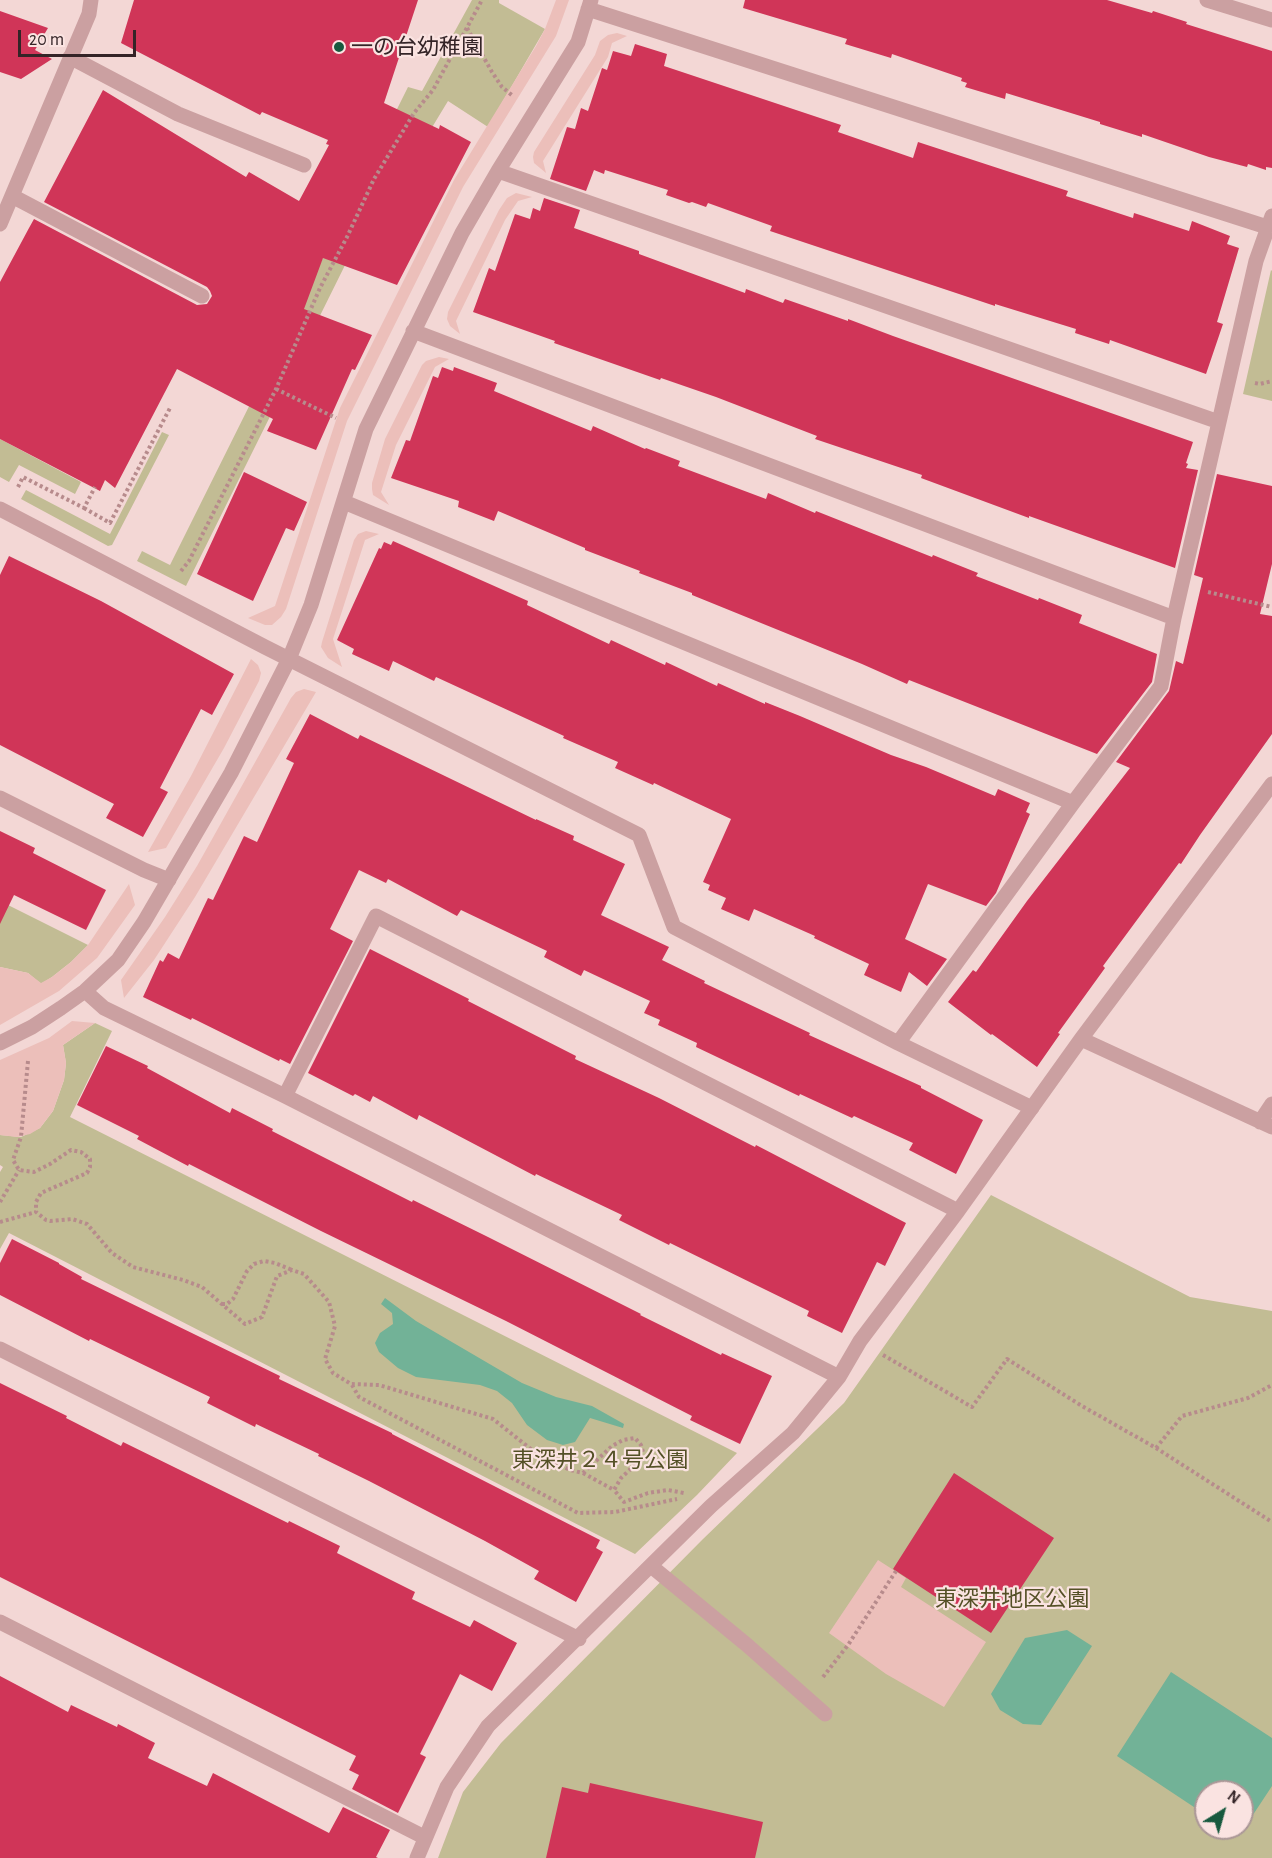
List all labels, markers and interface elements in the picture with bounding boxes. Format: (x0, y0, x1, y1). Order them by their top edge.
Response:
scale bar (21, 18, 140, 56)
text: 20 m (29, 31, 64, 49)
place label: 一の台幼稚園 (351, 34, 483, 60)
marker: 一の台幼稚園 (332, 40, 346, 54)
park label: 東深井２４号公園 (512, 1447, 688, 1473)
park label: 東深井地区公園 (935, 1586, 1089, 1612)
north arrow (1194, 1780, 1254, 1840)
text: N (1224, 1787, 1243, 1807)

